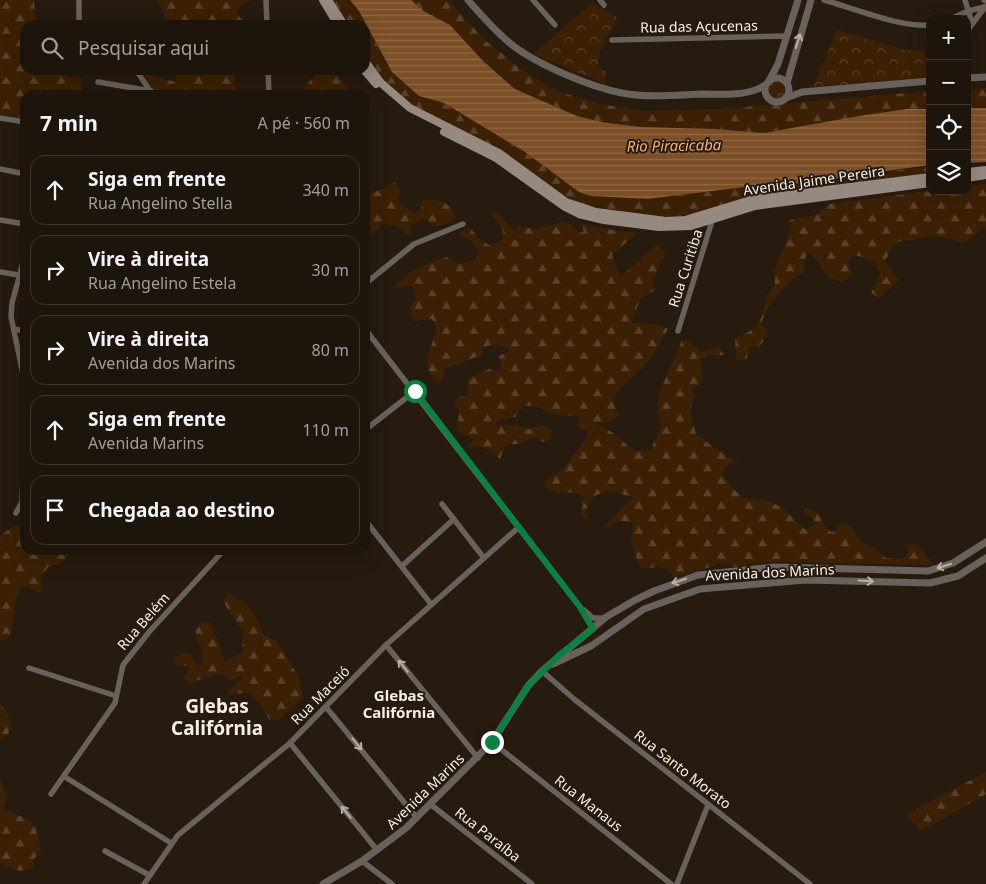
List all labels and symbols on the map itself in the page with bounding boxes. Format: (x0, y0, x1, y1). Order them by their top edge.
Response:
street label: Rua das Açucenas (640, 15, 758, 37)
one-way arrow (793, 34, 803, 50)
water label: Rio Piracicaba (627, 134, 722, 156)
street label: Avenida Jaime Pereira (742, 161, 886, 199)
street label: Rua Curitiba (663, 227, 707, 309)
route start (404, 380, 427, 403)
street label: Avenida dos Marins (705, 559, 835, 585)
one-way arrow (937, 562, 953, 572)
one-way arrow (672, 577, 687, 586)
one-way arrow (858, 577, 874, 586)
street label: Rua Belém (113, 588, 173, 654)
one-way arrow (397, 660, 408, 673)
street label: Rua Maceió (286, 661, 354, 729)
district label: Glebas Califórnia (363, 685, 435, 722)
district label: Glebas Califórnia (171, 693, 263, 741)
street label: Rua Santo Morato (631, 725, 735, 813)
route end (481, 731, 504, 754)
one-way arrow (351, 738, 362, 751)
street label: Avenida Marins (382, 749, 468, 833)
street label: Rua Manaus (551, 770, 627, 836)
street label: Rua Paraíba (451, 802, 525, 866)
one-way arrow (341, 806, 352, 819)

